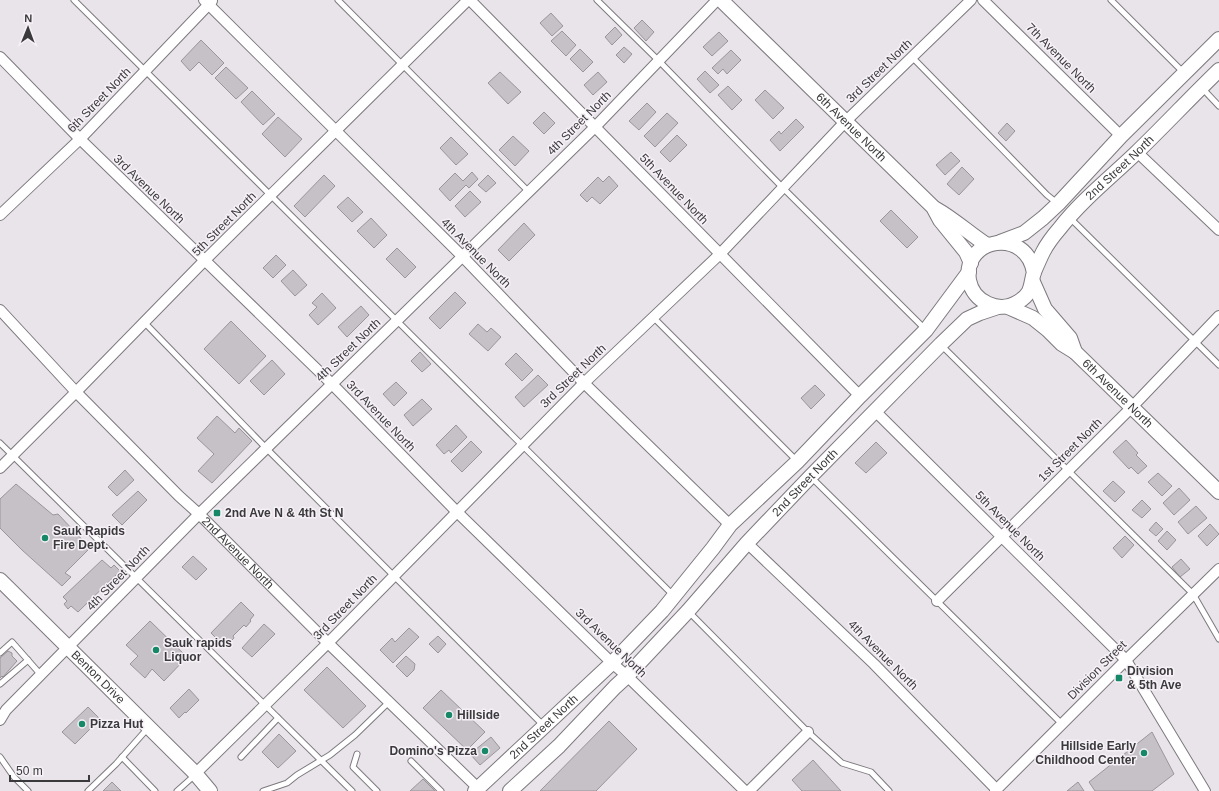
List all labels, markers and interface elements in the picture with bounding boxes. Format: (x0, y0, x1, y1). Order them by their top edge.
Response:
north arrow (8, 8, 48, 48)
text: N (24, 12, 32, 24)
street label: 7th Avenue North (1023, 20, 1099, 96)
street label: 3rd Street North (843, 36, 915, 106)
street label: 6th Street North (65, 65, 133, 135)
street label: 4th Street North (544, 88, 614, 158)
street label: 6th Avenue North (813, 90, 889, 165)
street label: 2nd Street North (1083, 133, 1157, 203)
street label: 5th Avenue North (637, 151, 711, 227)
street label: 3rd Avenue North (111, 152, 187, 226)
street label: 5th Street North (189, 189, 259, 259)
street label: 4th Avenue North (438, 215, 514, 291)
street label: 4th Street North (313, 316, 383, 384)
street label: 3rd Street North (537, 341, 609, 411)
street label: 6th Avenue North (1079, 356, 1156, 431)
street label: 3rd Avenue North (344, 378, 418, 454)
street label: 1st Street North (1035, 415, 1105, 485)
street label: 2nd Street North (769, 446, 841, 519)
street label: 5th Avenue North (972, 488, 1048, 564)
place label: 2nd Ave N & 4th St N (225, 506, 343, 520)
marker: 2nd Ave N & 4th St N (212, 508, 222, 518)
street label: 2nd Avenue North (199, 514, 277, 592)
place label: Sauk Rapids Fire Dept. (53, 524, 125, 552)
marker: Sauk Rapids Fire Dept. (40, 533, 50, 543)
street label: 4th Street North (84, 543, 152, 613)
street label: 3rd Street North (310, 571, 380, 643)
street label: 3rd Avenue North (573, 606, 649, 680)
street label: 4th Avenue North (845, 617, 921, 693)
place label: Sauk rapids Liquor (164, 636, 232, 664)
street label: Division Street (1065, 637, 1130, 702)
marker: Sauk rapids Liquor (151, 645, 161, 655)
street label: Benton Drive (68, 648, 128, 707)
place label: Division & 5th Ave (1127, 664, 1182, 692)
marker: Division & 5th Ave (1114, 673, 1124, 683)
street label: 2nd Street North (507, 692, 581, 762)
place label: Hillside (457, 708, 500, 722)
marker: Hillside (444, 710, 454, 720)
place label: Pizza Hut (90, 717, 143, 731)
marker: Pizza Hut (77, 719, 87, 729)
place label: Hillside Early Childhood Center (1035, 739, 1136, 767)
place label: Domino's Pizza (389, 744, 477, 758)
marker: Domino's Pizza (480, 746, 490, 756)
marker: Hillside Early Childhood Center (1139, 748, 1149, 758)
scale bar (10, 757, 89, 783)
text: 50 m (16, 764, 43, 778)

